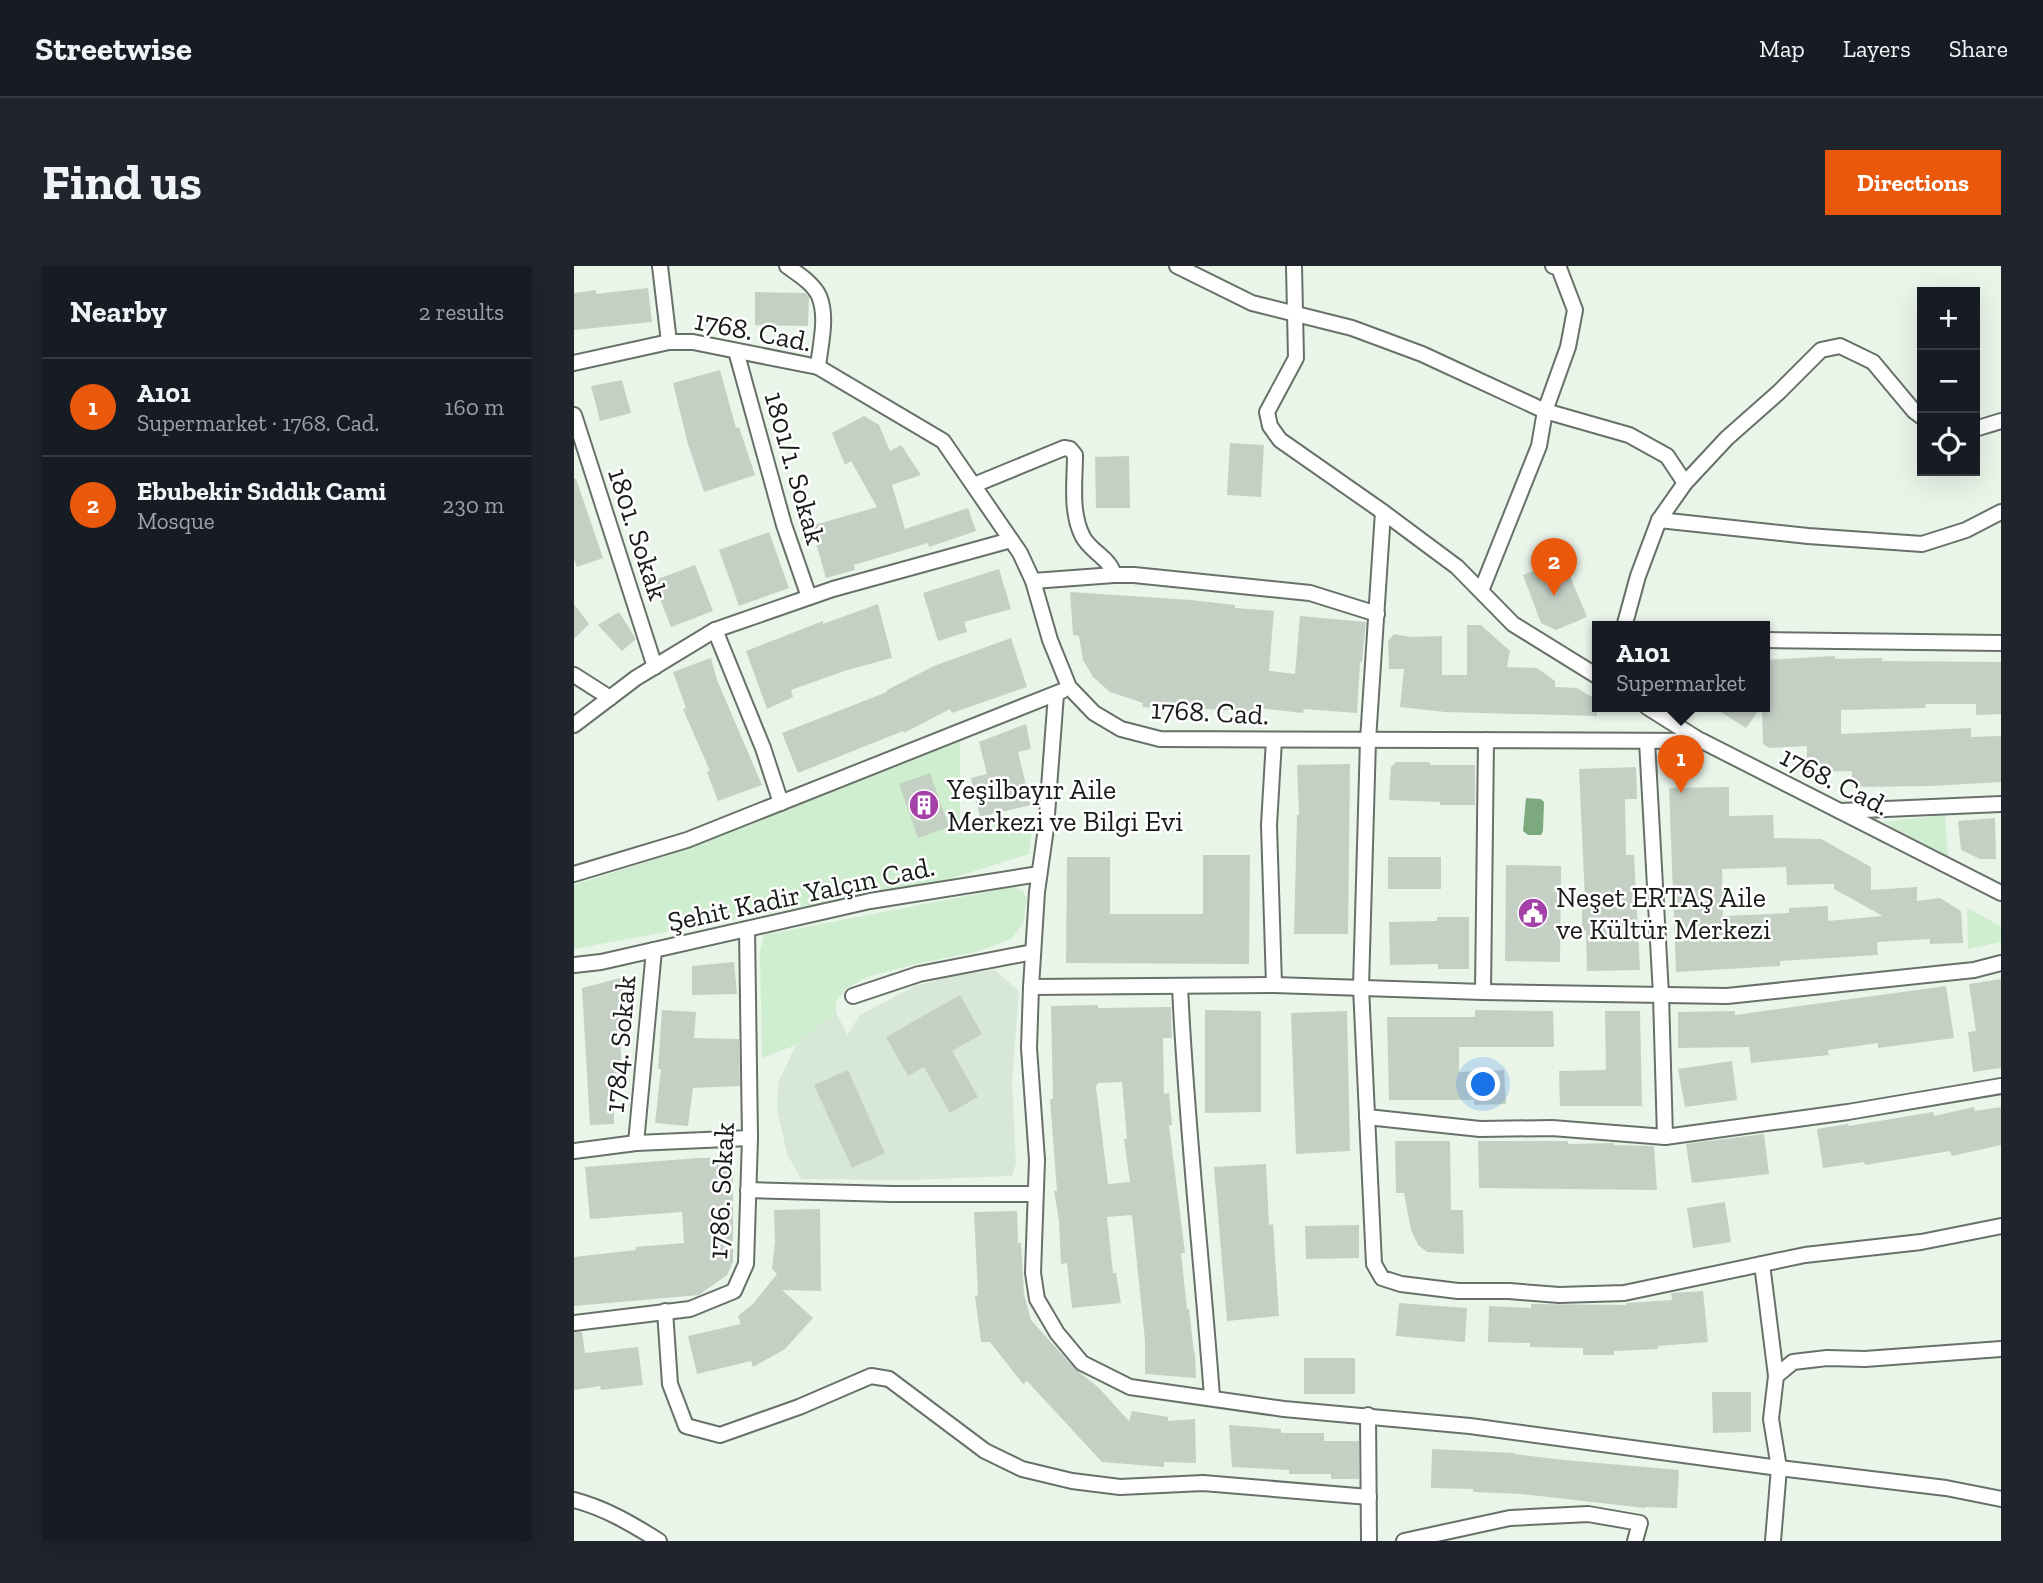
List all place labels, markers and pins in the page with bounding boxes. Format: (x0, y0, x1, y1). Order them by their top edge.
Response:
pin: 2 (1531, 538, 1577, 596)
pin: 1 (1658, 735, 1704, 793)
place label: Yeşilbayır Aile Merkezi ve Bilgi Evi (946, 773, 1183, 838)
building icon: Yeşilbayır Aile Merkezi ve Bilgi Evi (907, 788, 941, 822)
place label: Neşet ERTAŞ Aile ve Kültür Merkezi (1556, 881, 1771, 946)
public building icon: Neşet ERTAŞ Aile ve Kültür Merkezi (1516, 896, 1550, 930)

